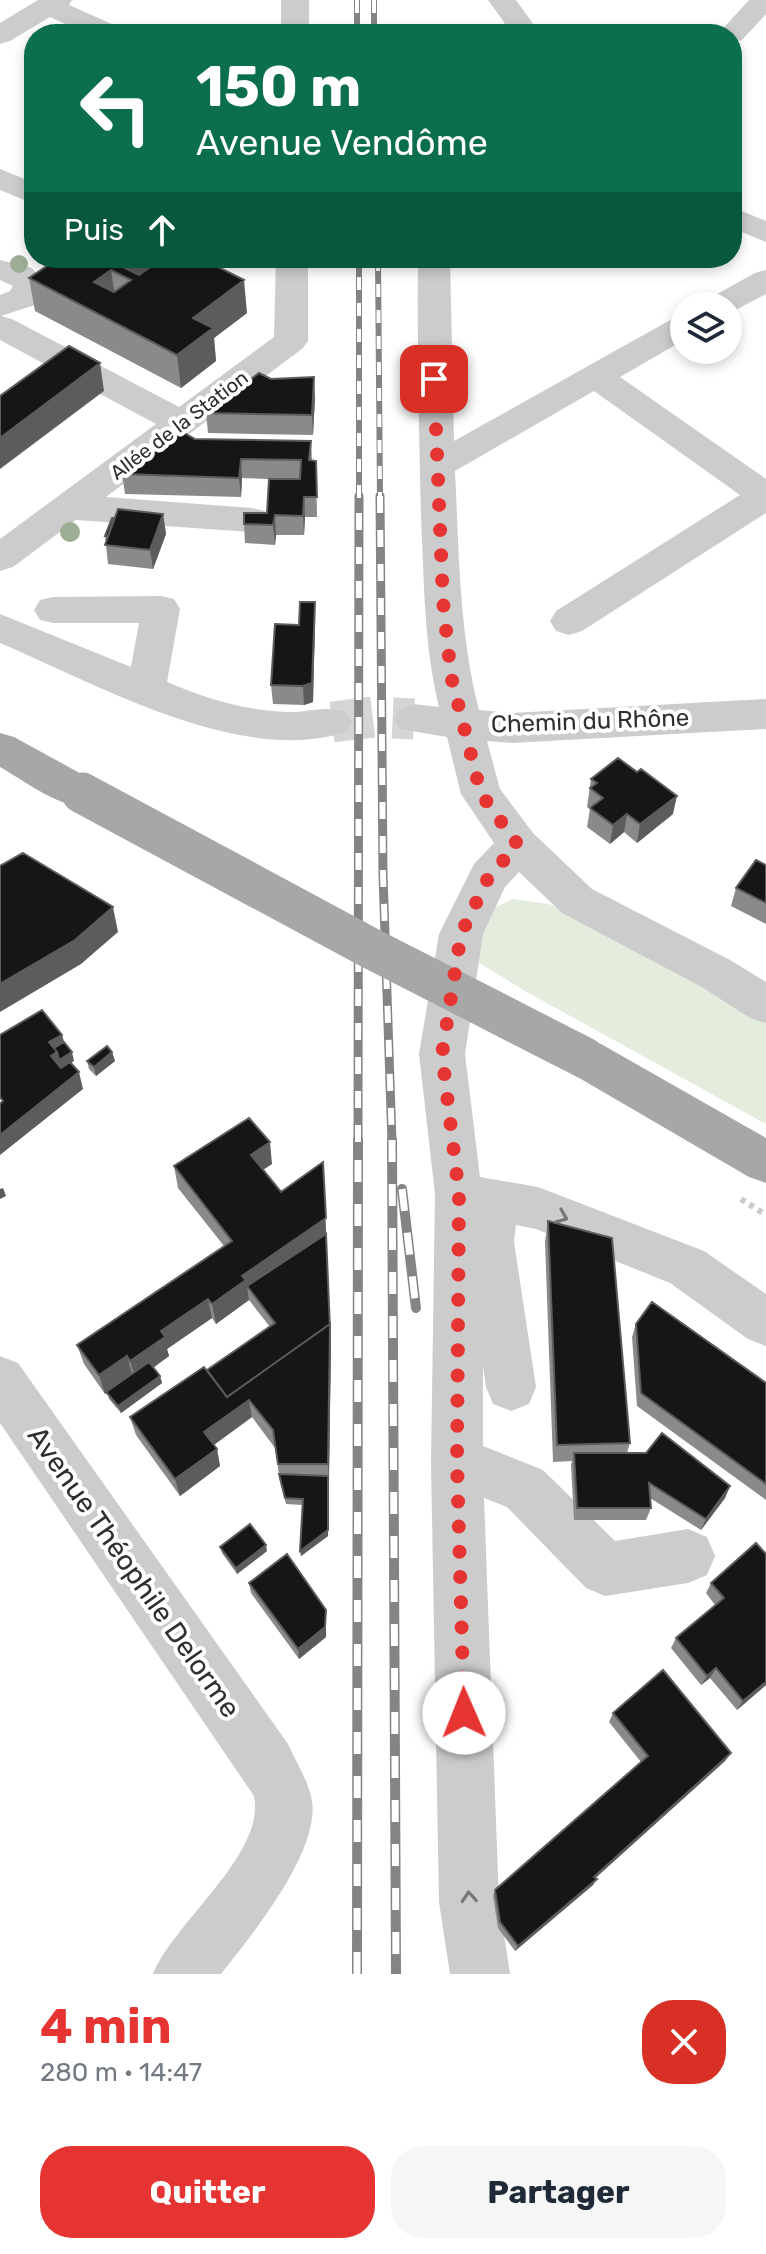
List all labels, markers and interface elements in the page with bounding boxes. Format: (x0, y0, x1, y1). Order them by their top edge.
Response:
text: 150 m (196, 54, 361, 120)
icon: left (64, 56, 168, 160)
text: Avenue Vendôme (196, 121, 488, 164)
icon: ahead (140, 208, 184, 252)
text: Puis (64, 212, 124, 248)
map controls (670, 292, 742, 364)
button: layers (670, 292, 742, 364)
pin (400, 345, 468, 413)
icon: arrive (412, 357, 456, 401)
street label: Allée de la Station (105, 365, 253, 485)
street label: Chemin du Rhône (490, 704, 690, 738)
one-way arrow (554, 1207, 568, 1224)
street label: Avenue Théophile Delorme (21, 1420, 247, 1724)
position arrow (422, 1671, 506, 1755)
one-way arrow (461, 1890, 478, 1903)
text: 4 min (40, 1998, 172, 2055)
button: close (642, 2000, 726, 2084)
text: 280 m · 14:47 (40, 2057, 202, 2088)
button: Quitter (40, 2146, 375, 2238)
button: Partager (391, 2146, 726, 2238)

